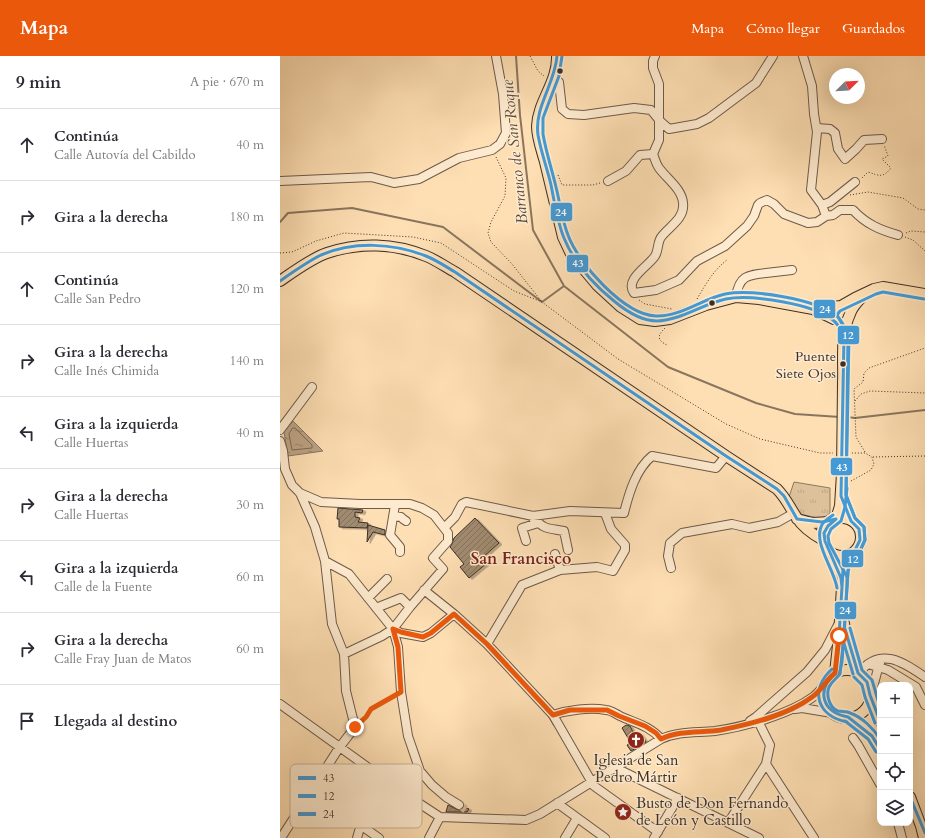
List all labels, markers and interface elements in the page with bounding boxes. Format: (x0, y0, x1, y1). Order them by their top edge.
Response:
text: Mapa (20, 15, 68, 41)
text: Mapa (691, 19, 724, 38)
text: Cómo llegar (746, 19, 820, 38)
text: Guardados (842, 19, 905, 38)
unlabelled marker (555, 66, 565, 76)
north arrow (829, 68, 865, 104)
text: 9 min (16, 71, 61, 94)
text: A pie · 670 m (190, 73, 264, 91)
water label: Barranco de San Roque (496, 78, 534, 225)
text: Continúa (54, 126, 119, 146)
icon: ahead (16, 134, 38, 156)
text: 40 m (236, 136, 264, 154)
text: Calle Autovía del Cabildo (54, 146, 196, 164)
line badge: 24 (550, 202, 573, 222)
text: 24 (555, 205, 567, 220)
icon: right (16, 206, 38, 228)
text: Gira a la derecha (54, 207, 168, 227)
text: 180 m (230, 208, 264, 226)
line badge: 43 (566, 254, 589, 273)
text: 43 (572, 256, 584, 271)
text: Continúa (54, 270, 119, 290)
icon: ahead (16, 278, 38, 300)
text: 120 m (230, 280, 264, 298)
text: Calle San Pedro (54, 290, 141, 308)
unlabelled marker (707, 298, 717, 308)
line badge: 24 (813, 299, 836, 319)
text: 24 (819, 302, 831, 317)
line badge: 12 (837, 325, 860, 345)
text: 12 (842, 328, 854, 343)
text: Gira a la derecha (54, 342, 168, 362)
place label: Puente Siete Ojos (776, 347, 836, 383)
icon: right (16, 350, 38, 372)
text: 140 m (230, 352, 264, 370)
marker: Puente Siete Ojos (838, 359, 848, 369)
text: Calle Inés Chimida (54, 362, 159, 380)
text: Gira a la izquierda (54, 414, 178, 434)
icon: left (16, 422, 38, 444)
text: 40 m (236, 424, 264, 442)
text: Calle Huertas (54, 434, 128, 452)
line badge: 43 (830, 457, 853, 476)
text: 43 (836, 460, 848, 475)
text: Gira a la derecha (54, 486, 168, 506)
icon: right (16, 494, 38, 516)
text: 30 m (236, 496, 264, 514)
text: Calle Huertas (54, 506, 128, 524)
district label: San Francisco (471, 548, 571, 570)
line badge: 12 (841, 549, 864, 568)
text: 12 (847, 552, 859, 567)
text: Gira a la izquierda (54, 558, 178, 578)
icon: left (16, 566, 38, 588)
text: 60 m (236, 568, 264, 586)
text: Calle de la Fuente (54, 578, 152, 596)
line badge: 24 (834, 601, 857, 620)
text: 24 (839, 603, 851, 618)
route start (830, 627, 848, 645)
text: Gira a la derecha (54, 630, 168, 650)
icon: right (16, 638, 38, 660)
text: 60 m (236, 640, 264, 658)
text: Calle Fray Juan de Matos (54, 650, 191, 668)
map controls (877, 682, 913, 826)
button: + (877, 682, 913, 718)
icon: arrive (16, 710, 38, 732)
text: Llegada al destino (54, 711, 177, 731)
route end (346, 718, 364, 736)
button: − (877, 718, 913, 754)
church icon: Iglesia de San Pedro Mártir (626, 730, 646, 750)
place label: Iglesia de San Pedro Mártir (593, 750, 679, 787)
button: locate (877, 754, 913, 790)
legend (290, 764, 422, 828)
text: 43 (323, 771, 335, 786)
text: 12 (323, 789, 335, 804)
button: layers (877, 790, 913, 826)
place label: Busto de Don Fernando de León y Castillo (636, 793, 788, 830)
place icon: Busto de Don Fernando de León y Castillo (613, 802, 633, 822)
text: 24 (323, 807, 335, 822)

